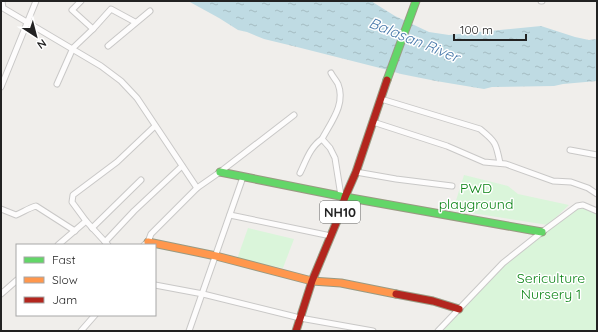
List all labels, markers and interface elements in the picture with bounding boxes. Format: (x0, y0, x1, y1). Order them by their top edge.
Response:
water label: Balasan River (366, 13, 464, 67)
north arrow (16, 16, 56, 56)
scale bar (454, 16, 526, 42)
text: 100 m (460, 22, 493, 37)
text: N (34, 36, 49, 52)
park label: PWD playground (439, 179, 513, 213)
road number: NH10 (320, 201, 360, 223)
legend (16, 244, 156, 316)
text: Fast (52, 252, 76, 267)
park label: Sericulture Nursery 1 (517, 269, 585, 303)
text: Slow (52, 272, 78, 287)
text: Jam (52, 292, 77, 307)

